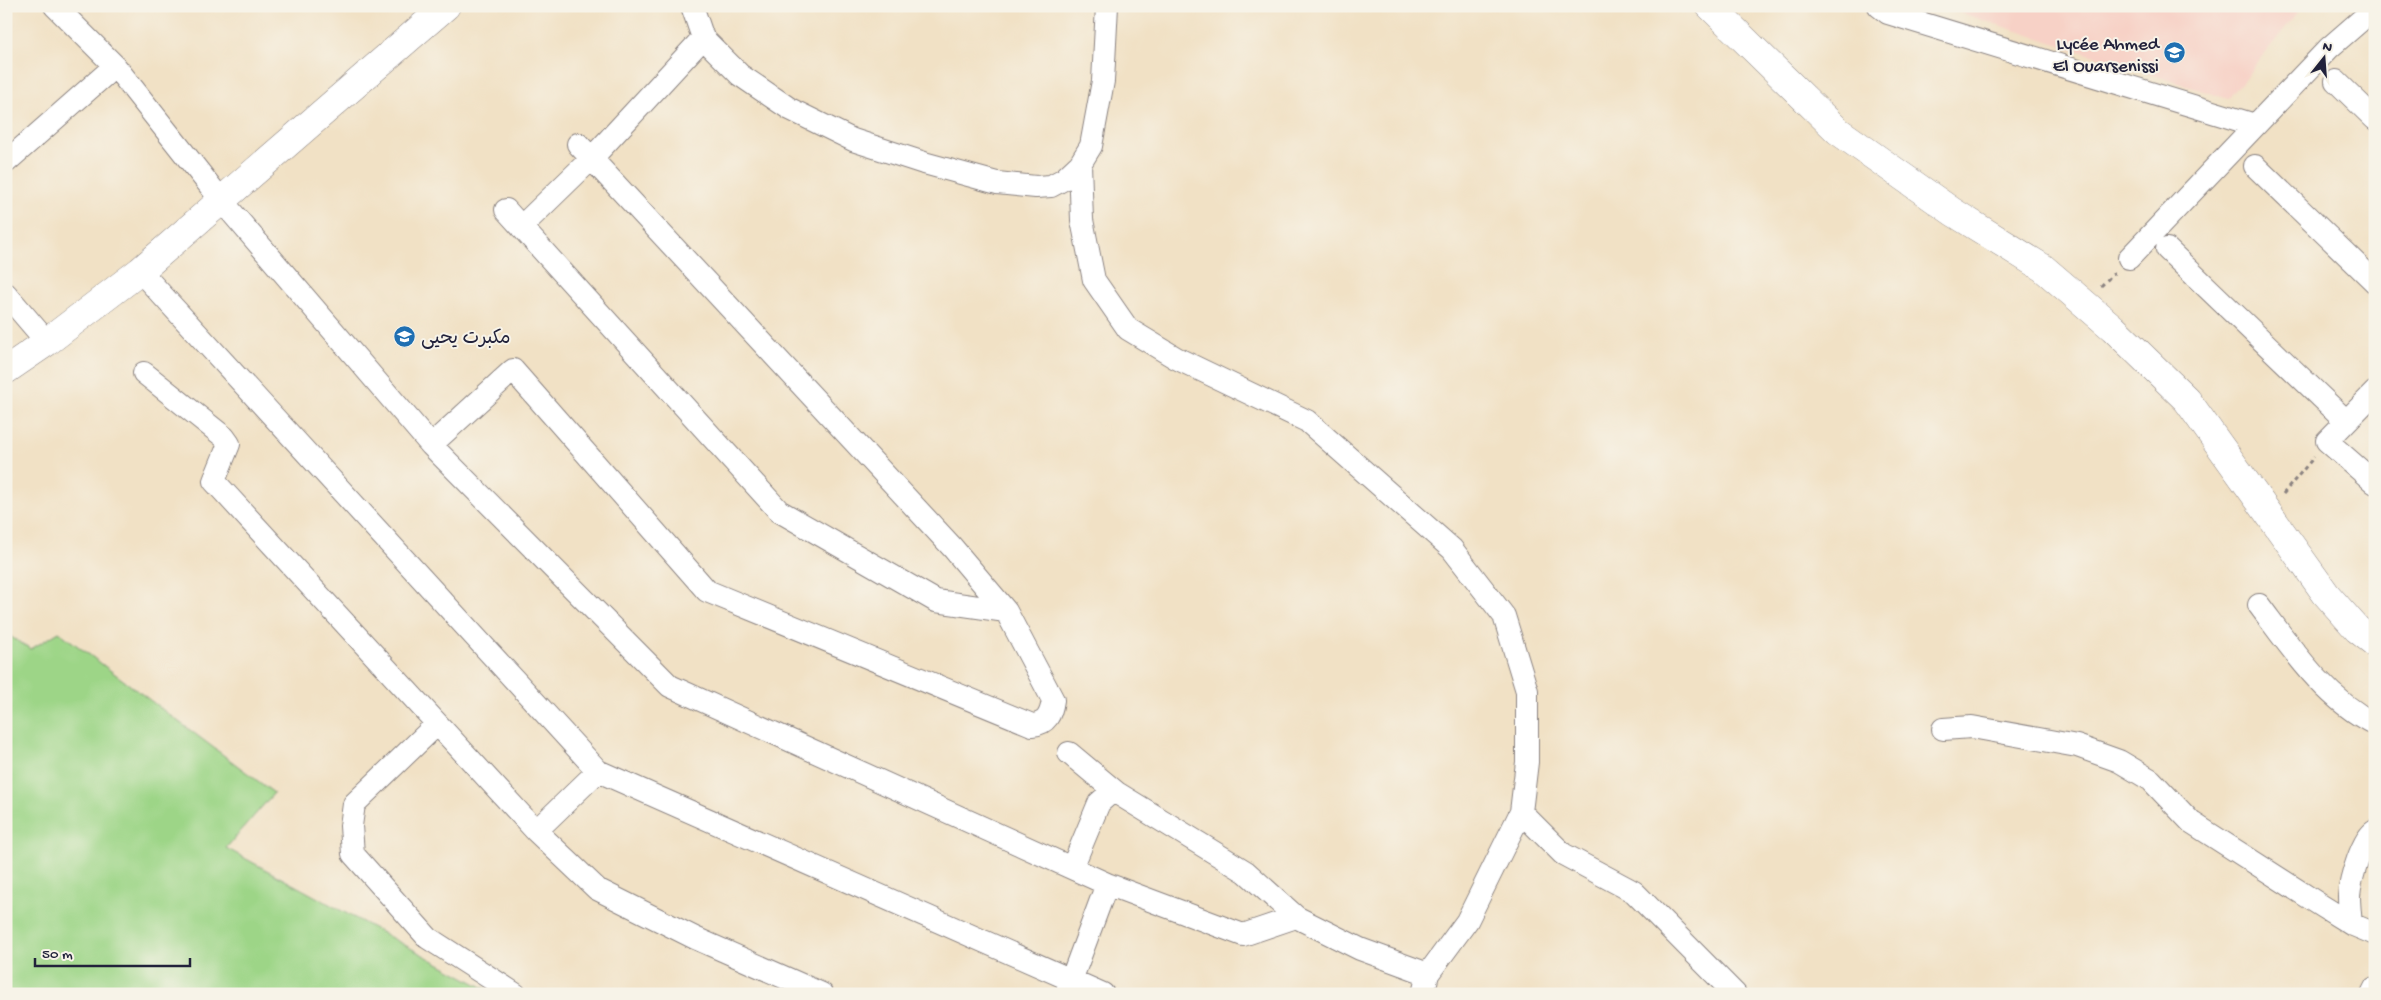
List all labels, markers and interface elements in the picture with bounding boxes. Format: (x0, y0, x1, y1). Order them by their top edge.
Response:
north arrow (2298, 32, 2348, 82)
place label: Lycée Ahmed El Ouarsenissi (2053, 34, 2161, 79)
text: N (2320, 38, 2334, 57)
school or university icon: Lycée Ahmed El Ouarsenissi (2163, 41, 2187, 65)
school or university icon: مكبرت يحيى (393, 324, 417, 348)
place label: مكبرت يحيى (421, 328, 511, 351)
scale bar (35, 935, 190, 967)
text: 50 m (42, 946, 73, 964)

